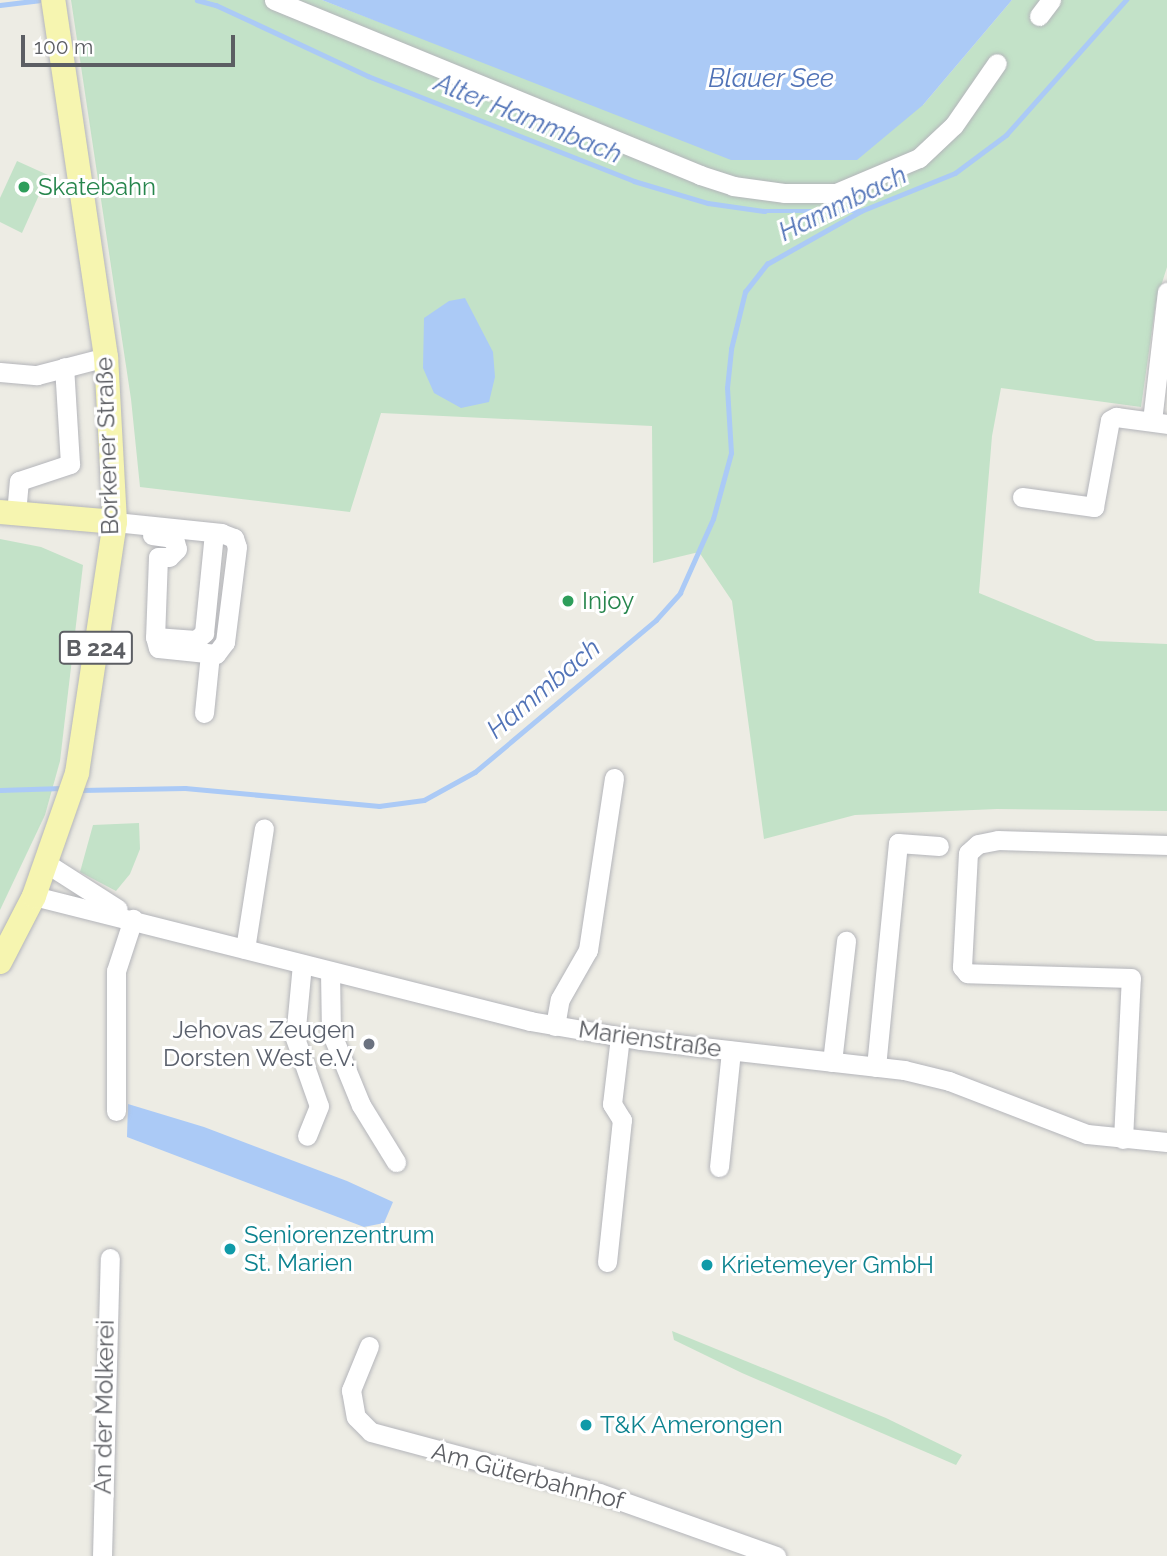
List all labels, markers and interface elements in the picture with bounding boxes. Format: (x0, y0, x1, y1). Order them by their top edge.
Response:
scale bar (24, 21, 238, 65)
text: 100 m (34, 34, 93, 59)
water label: Blauer See (708, 63, 834, 95)
water label: Alter Hammbach (430, 67, 626, 171)
water label: Hammbach (774, 160, 912, 248)
place label: Skatebahn (38, 173, 156, 201)
marker: Skatebahn (16, 179, 32, 195)
street label: Borkener Straße (89, 356, 125, 536)
place label: Injoy (582, 587, 634, 615)
marker: Injoy (560, 593, 576, 609)
road number: B 224 (57, 628, 134, 668)
water label: Hammbach (481, 633, 607, 745)
street label: Marienstraße (577, 1015, 723, 1063)
place label: Jehovas Zeugen Dorsten West e.V. (162, 1016, 355, 1072)
marker: Jehovas Zeugen Dorsten West e.V. (361, 1036, 377, 1052)
place label: Seniorenzentrum St. Marien (244, 1221, 435, 1277)
marker: Seniorenzentrum St. Marien (222, 1241, 238, 1257)
place label: Krietemeyer GmbH (721, 1251, 935, 1279)
marker: Krietemeyer GmbH (699, 1257, 715, 1273)
street label: An der Molkerei (88, 1319, 120, 1495)
place label: T&K Amerongen (600, 1411, 784, 1439)
marker: T&K Amerongen (578, 1417, 594, 1433)
street label: Am Güterbahnhof (429, 1436, 627, 1516)

